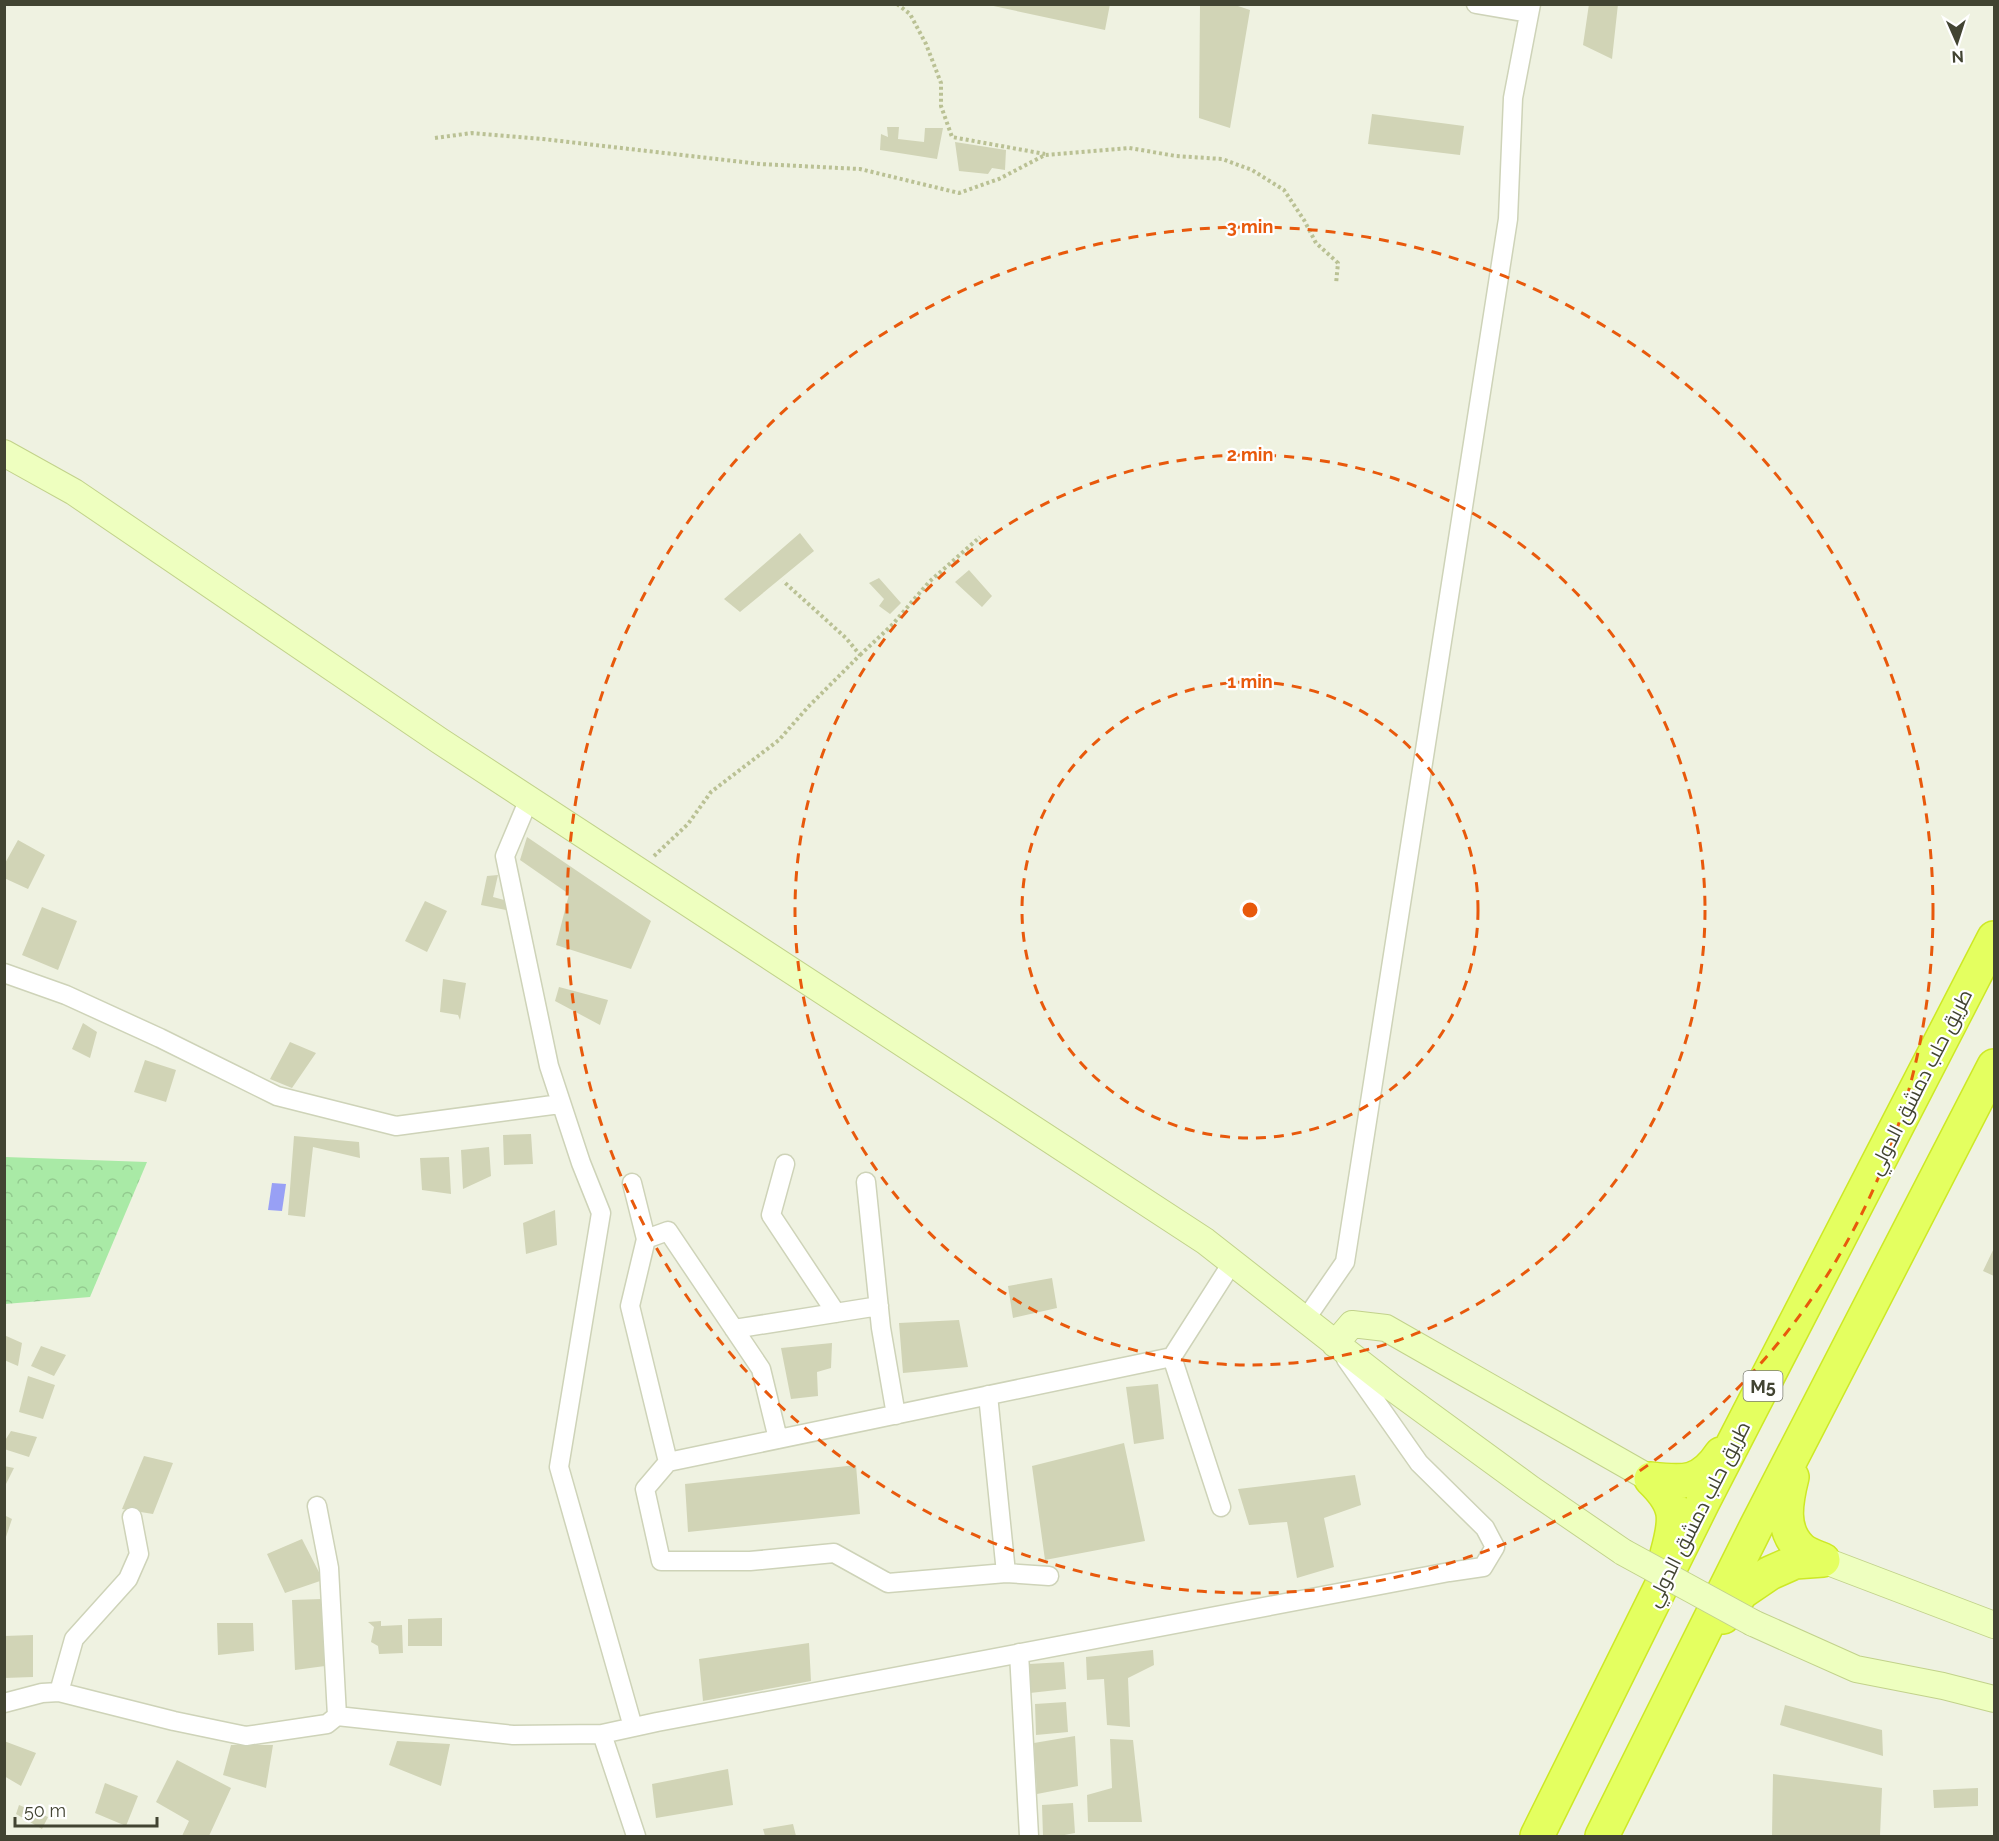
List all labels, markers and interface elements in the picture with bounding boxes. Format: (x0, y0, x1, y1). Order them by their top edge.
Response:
north arrow (1927, 12, 1987, 72)
text: N (1951, 47, 1964, 66)
text: 3 min (1227, 216, 1273, 237)
text: 2 min (1227, 444, 1273, 465)
text: 1 min (1227, 671, 1273, 692)
centre of rings (1240, 900, 1260, 920)
street label: طريق حلب دمشق الدولي (1863, 985, 1981, 1181)
road number: M5 (1744, 1371, 1782, 1401)
street label: طريق حلب دمشق الدولي (1641, 1417, 1759, 1613)
scale bar (15, 1790, 158, 1828)
text: 50 m (24, 1800, 66, 1821)

